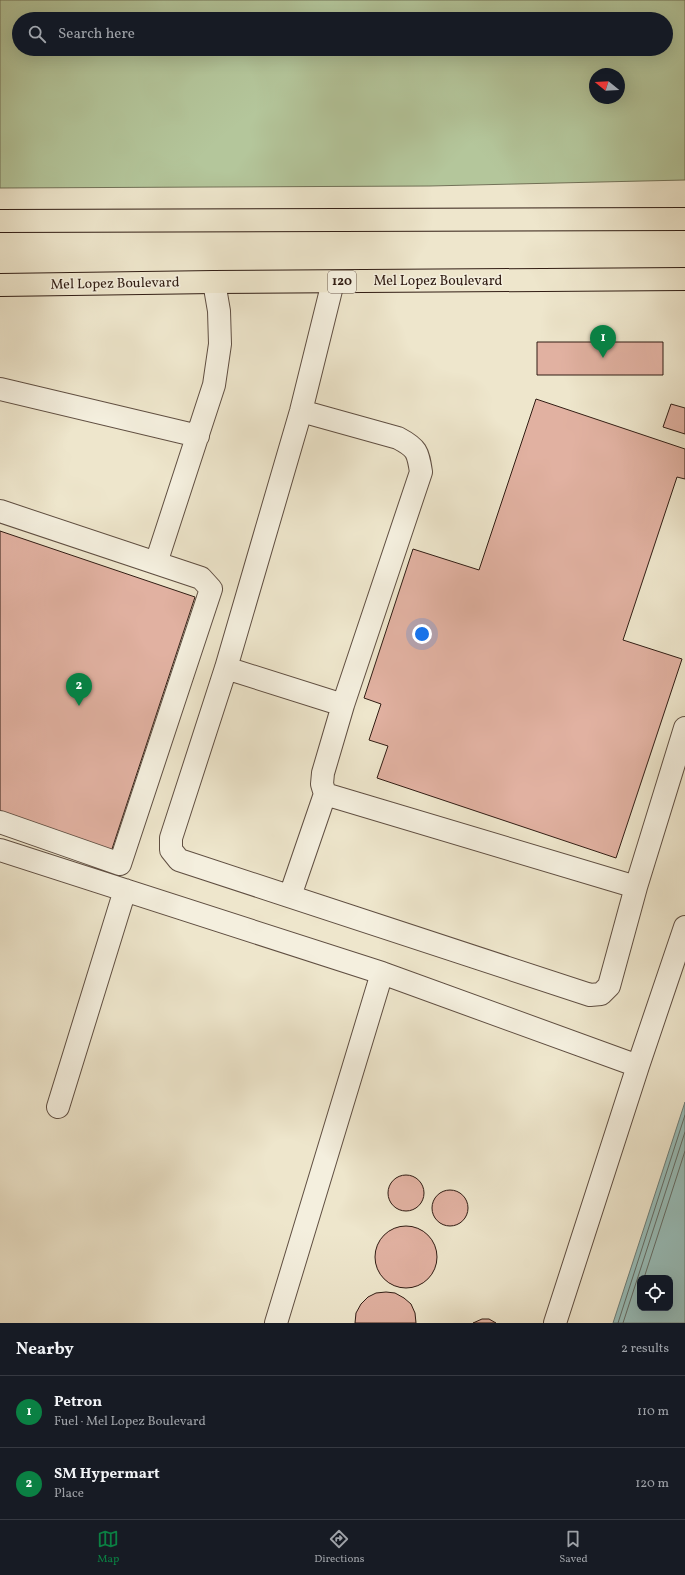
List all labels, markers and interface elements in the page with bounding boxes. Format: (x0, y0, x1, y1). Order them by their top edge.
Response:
search box (12, 12, 673, 56)
icon: search (26, 23, 48, 45)
text: Search here (58, 24, 135, 45)
north arrow (589, 68, 625, 104)
road number: 120 (328, 271, 356, 293)
street label: Mel Lopez Boulevard (373, 272, 503, 291)
street label: Mel Lopez Boulevard (50, 273, 180, 295)
pin: 1 (590, 325, 616, 358)
your location (412, 624, 432, 644)
pin: 2 (66, 673, 92, 706)
map controls (637, 1275, 673, 1311)
button: locate (637, 1275, 673, 1311)
text: Nearby (16, 1338, 74, 1361)
text: 2 results (621, 1340, 669, 1358)
text: Petron (54, 1392, 102, 1413)
text: 1 (26, 1403, 32, 1421)
text: 110 m (637, 1403, 669, 1421)
text: Fuel · Mel Lopez Boulevard (54, 1413, 206, 1431)
text: SM Hypermart (54, 1464, 160, 1485)
text: 2 (26, 1475, 32, 1493)
text: 120 m (635, 1475, 669, 1493)
text: Place (54, 1485, 84, 1503)
tab: Map (97, 1528, 119, 1567)
tab: Directions (314, 1528, 365, 1567)
tab: Saved (559, 1528, 588, 1567)

